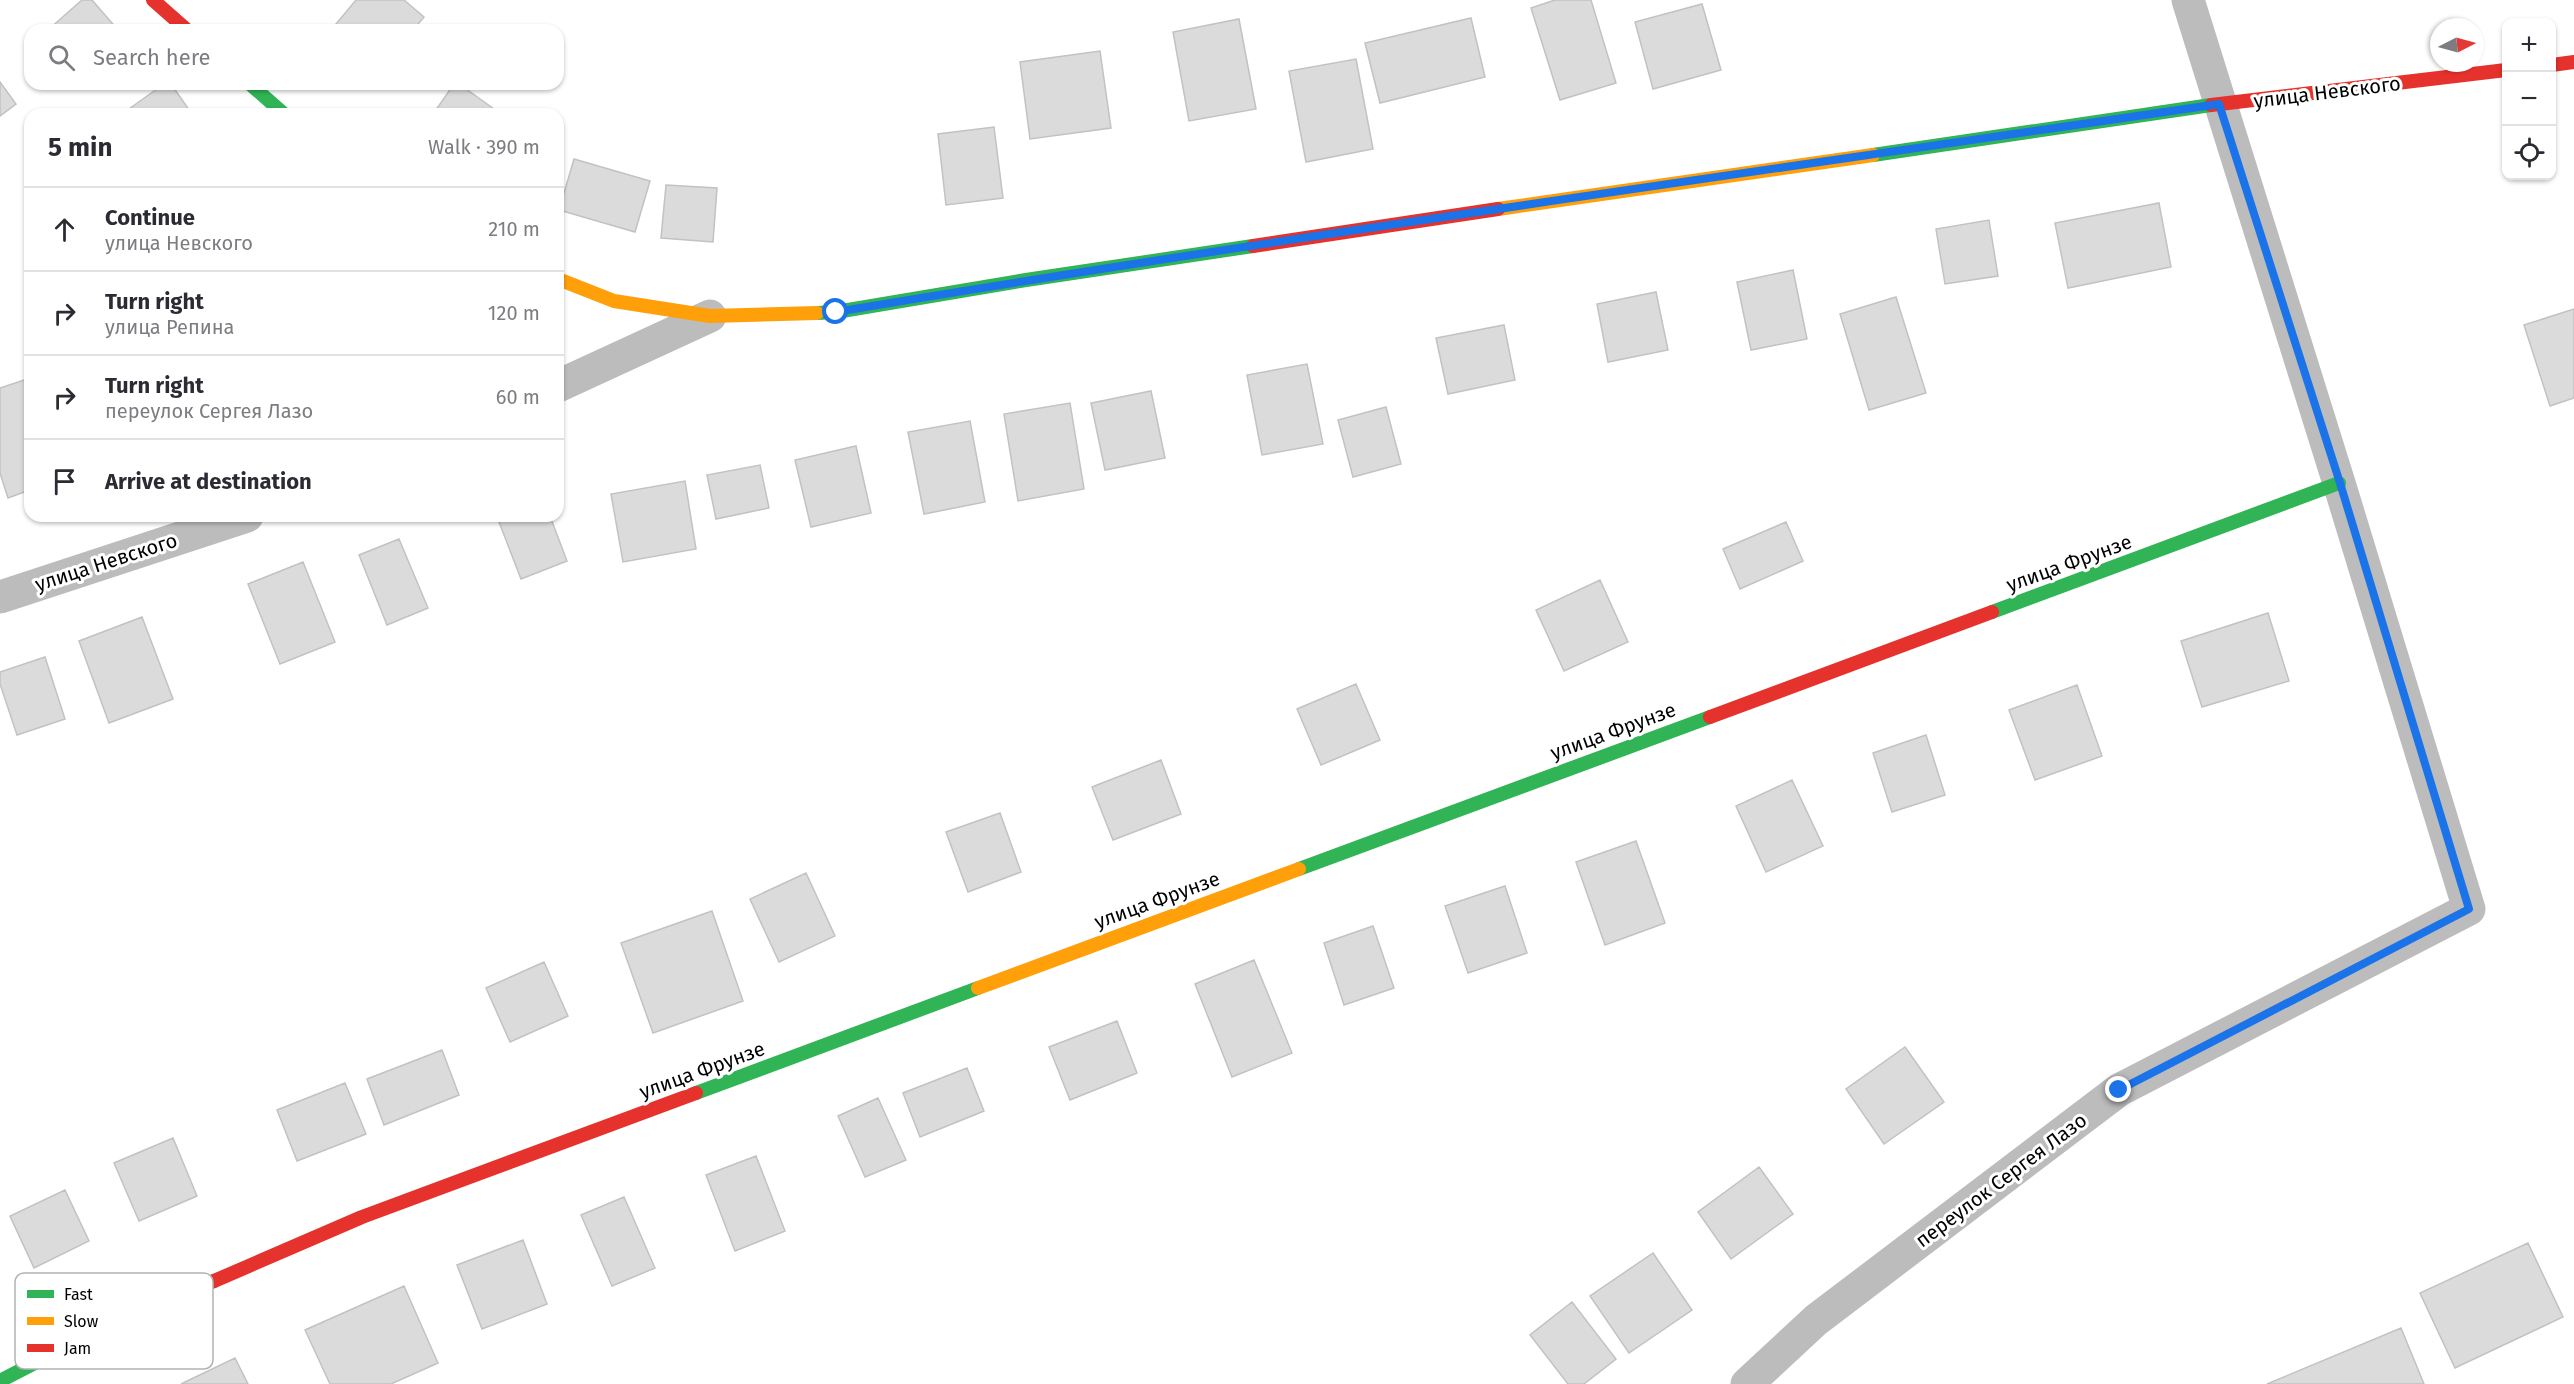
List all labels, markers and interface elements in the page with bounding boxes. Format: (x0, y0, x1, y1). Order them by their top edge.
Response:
north arrow (2430, 18, 2484, 72)
map controls (2502, 18, 2556, 180)
button: + (2502, 18, 2556, 72)
search box (24, 24, 564, 90)
icon: search (45, 41, 78, 74)
text: Search here (93, 44, 211, 71)
street label: улица Невского (2252, 71, 2402, 113)
button: − (2502, 72, 2556, 126)
button: locate (2502, 126, 2556, 180)
text: 5 min (48, 132, 112, 163)
text: Walk · 390 m (428, 135, 540, 159)
text: Continue (105, 204, 195, 231)
icon: ahead (48, 213, 81, 246)
text: 210 m (488, 217, 540, 241)
text: улица Невского (105, 231, 253, 255)
text: Turn right (105, 288, 204, 315)
icon: right (48, 297, 81, 330)
route start (822, 298, 848, 324)
text: 120 m (488, 301, 540, 325)
text: улица Репина (105, 315, 234, 339)
text: Turn right (105, 372, 204, 399)
icon: right (48, 381, 81, 414)
text: 60 m (496, 385, 540, 409)
text: переулок Сергея Лазо (105, 399, 313, 423)
icon: arrive (48, 465, 81, 498)
text: Arrive at destination (105, 468, 312, 495)
street label: улица Невского (32, 528, 180, 596)
street label: улица Фрунзе (2003, 529, 2135, 597)
street label: улица Фрунзе (1547, 697, 1679, 765)
street label: улица Фрунзе (1091, 866, 1223, 934)
street label: улица Фрунзе (636, 1036, 768, 1104)
route end (2105, 1076, 2131, 1102)
street label: переулок Сергея Лазо (1911, 1108, 2091, 1252)
legend (15, 1273, 213, 1369)
text: Fast (64, 1285, 93, 1304)
text: Slow (64, 1312, 99, 1331)
text: Jam (64, 1339, 91, 1358)

